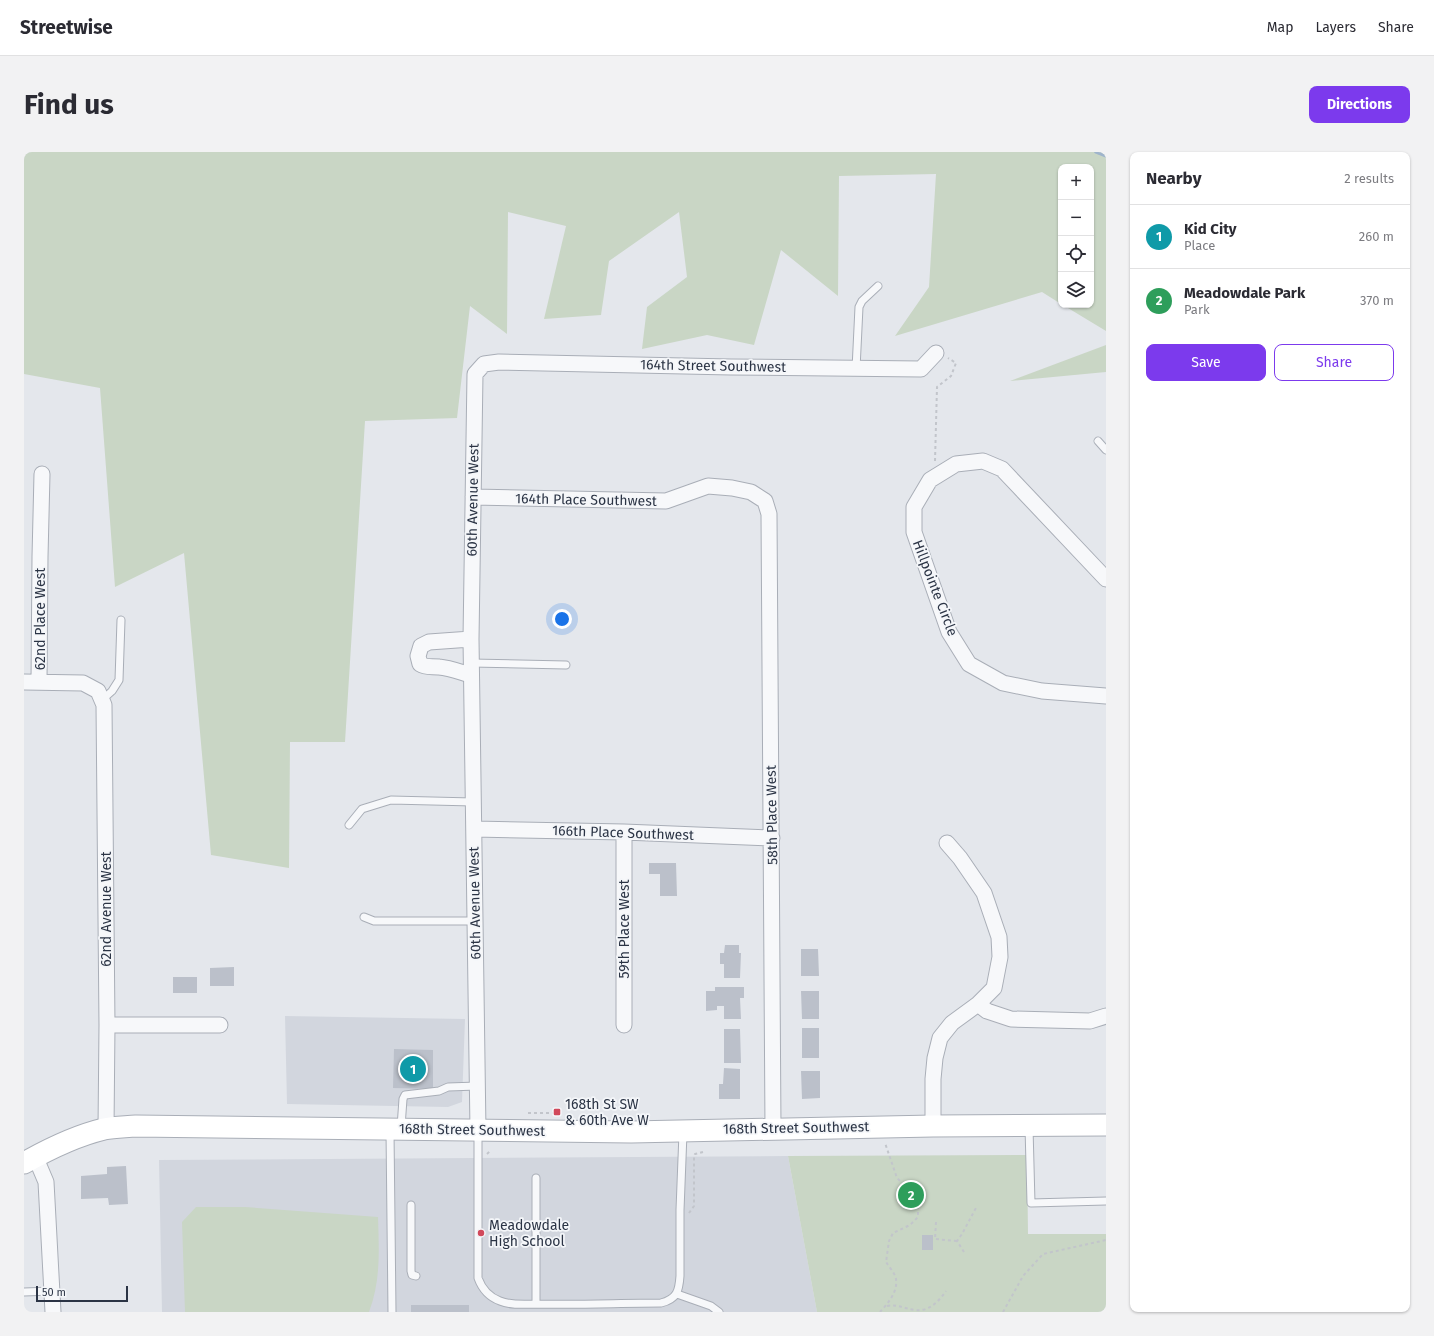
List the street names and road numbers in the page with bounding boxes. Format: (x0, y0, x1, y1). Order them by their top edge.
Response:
street label: 164th Street Southwest (640, 356, 787, 376)
street label: 60th Avenue West (464, 442, 483, 557)
street label: 164th Place Southwest (515, 490, 658, 510)
street label: Hillpointe Circle (909, 538, 961, 638)
street label: 62nd Place West (32, 567, 49, 670)
street label: 58th Place West (763, 764, 781, 865)
street label: 166th Place Southwest (552, 822, 695, 844)
street label: 60th Avenue West (465, 845, 484, 960)
street label: 62nd Avenue West (98, 850, 115, 967)
street label: 59th Place West (616, 878, 633, 979)
street label: 168th Street Southwest (723, 1118, 870, 1138)
street label: 168th Street Southwest (399, 1120, 546, 1140)

